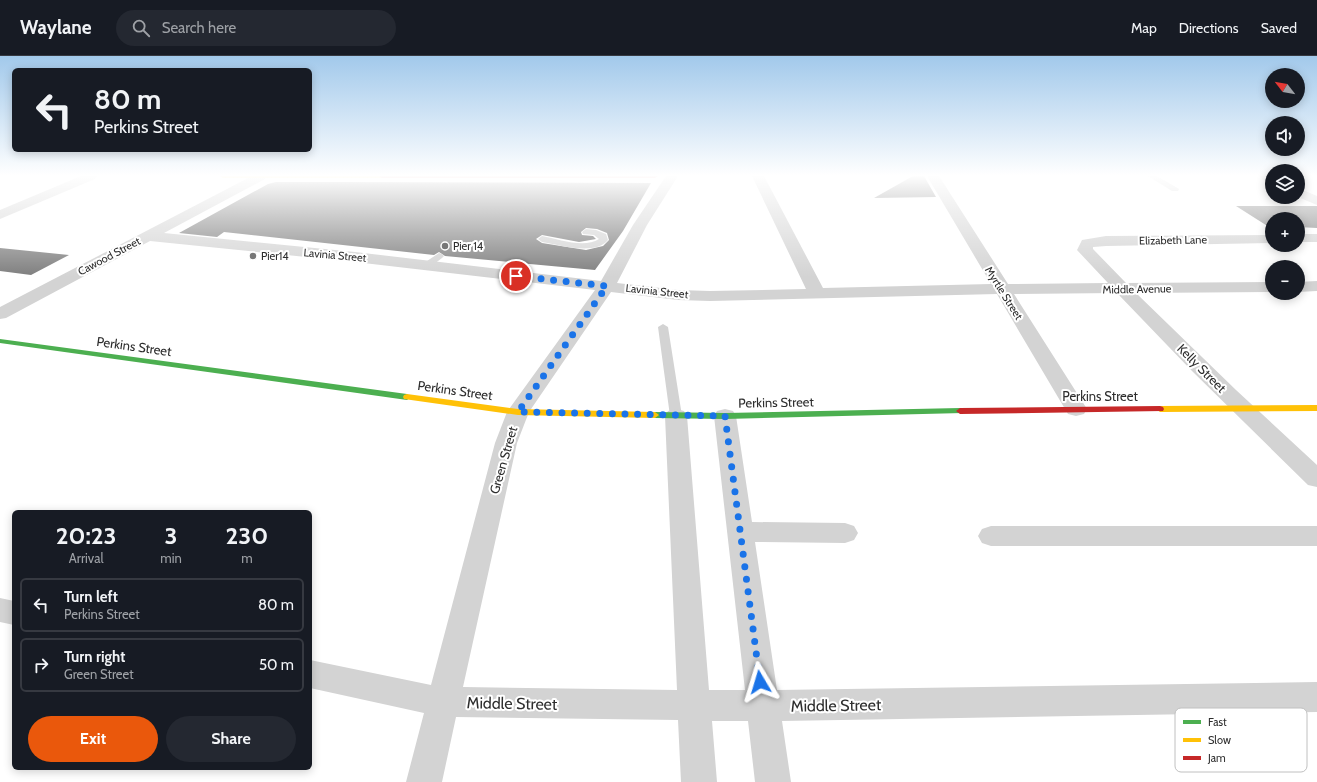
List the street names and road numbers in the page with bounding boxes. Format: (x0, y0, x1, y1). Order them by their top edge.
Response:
street label: Elizabeth Lane (1139, 232, 1207, 248)
street label: Cawood Street (75, 234, 143, 278)
street label: Lavinia Street (303, 245, 367, 265)
street label: Myrtle Street (982, 264, 1026, 323)
street label: Lavinia Street (625, 281, 689, 301)
street label: Middle Avenue (1102, 281, 1172, 297)
street label: Perkins Street (95, 333, 173, 359)
street label: Kelly Street (1174, 340, 1230, 396)
street label: Perkins Street (416, 377, 494, 403)
street label: Perkins Street (1062, 388, 1138, 404)
street label: Perkins Street (738, 393, 815, 411)
street label: Green Street (486, 424, 520, 496)
street label: Middle Street (467, 693, 558, 714)
street label: Middle Street (791, 695, 882, 716)

